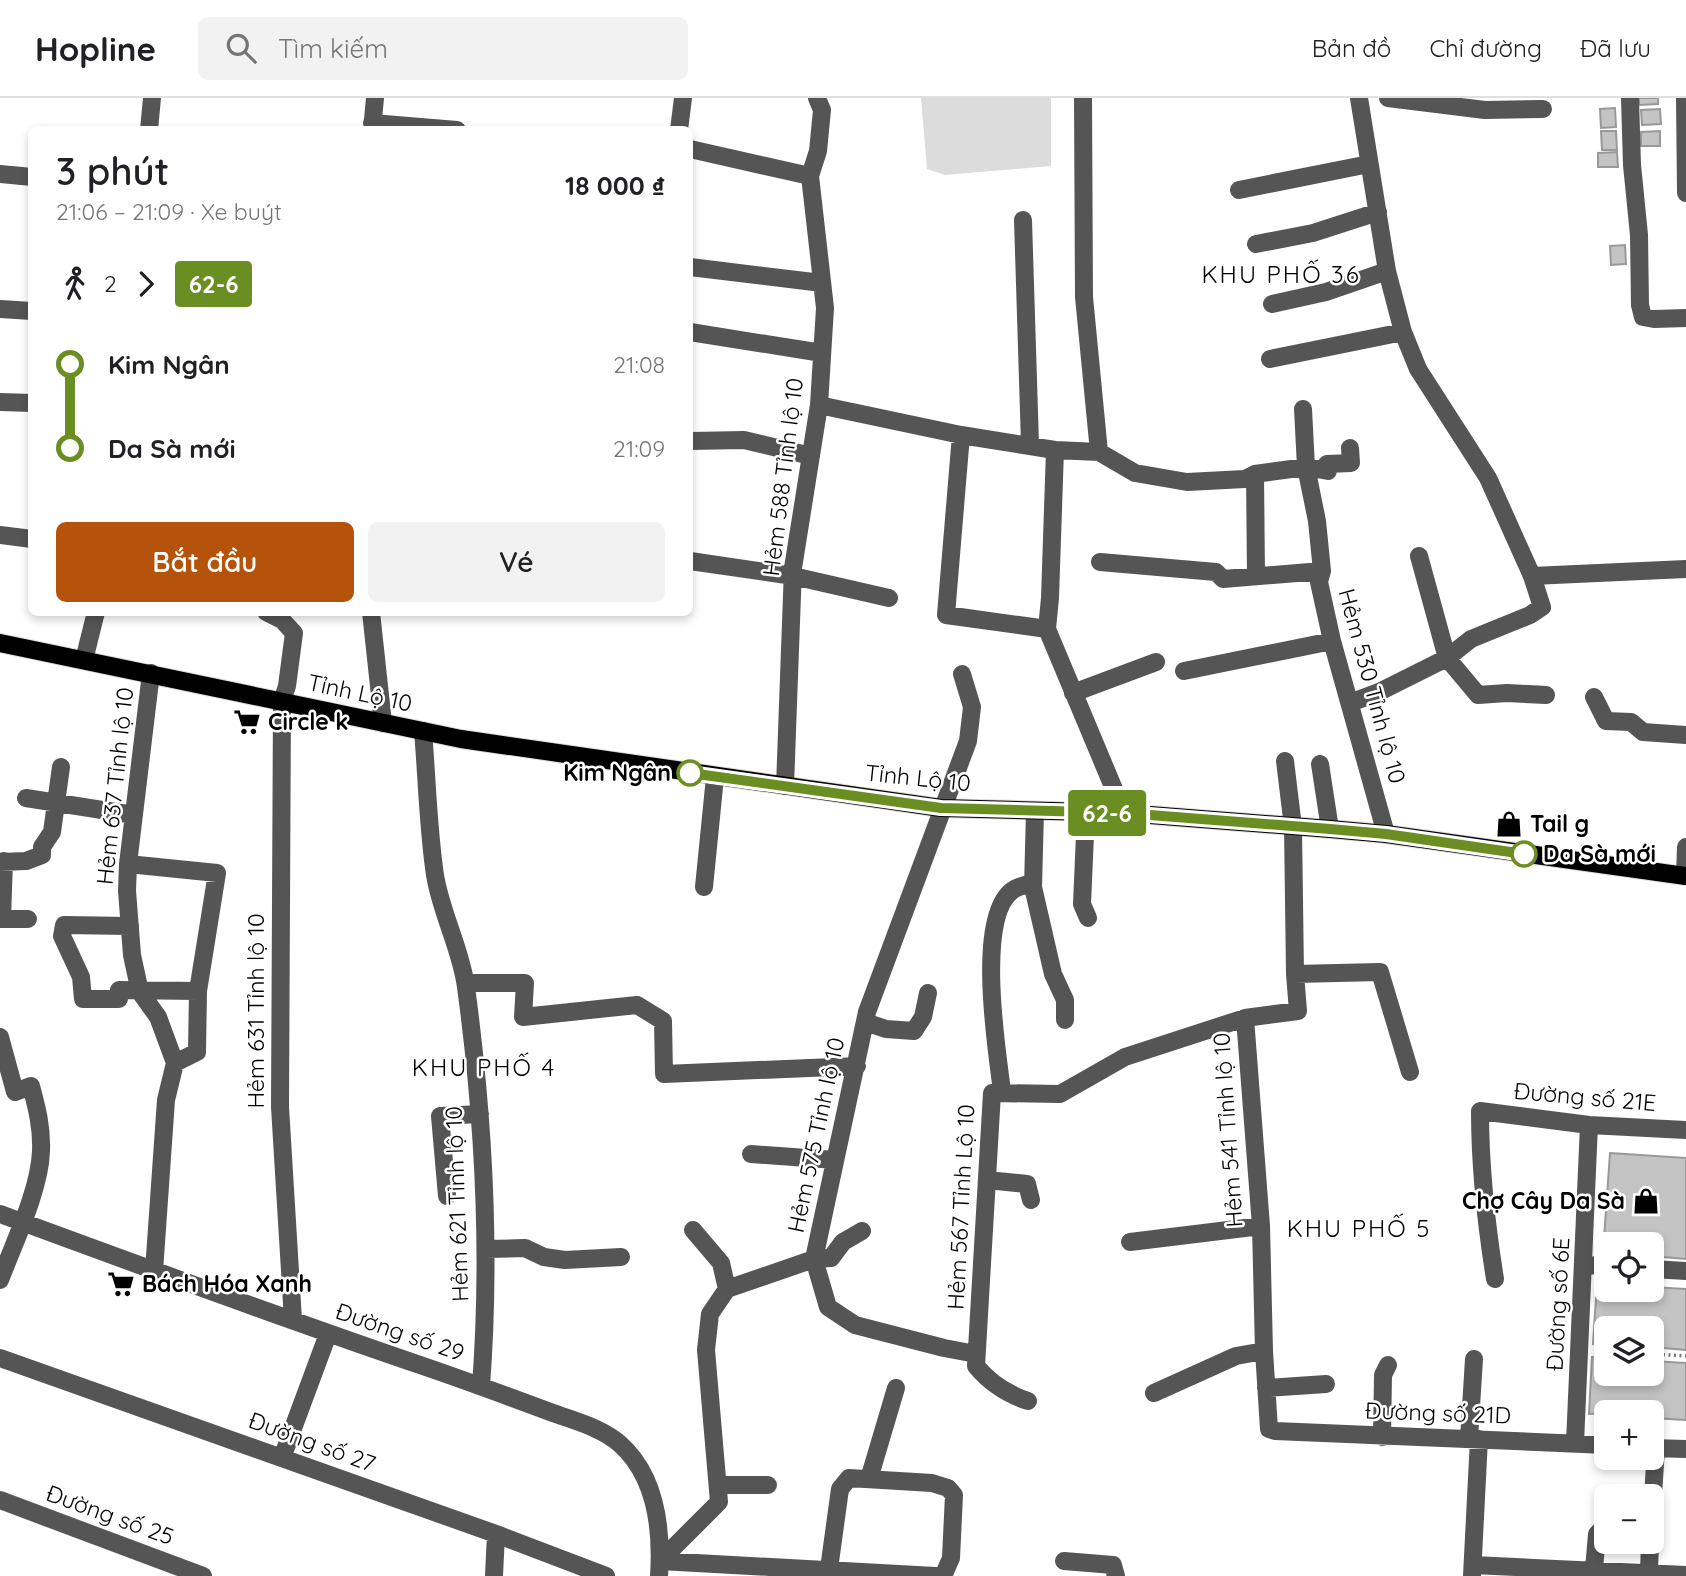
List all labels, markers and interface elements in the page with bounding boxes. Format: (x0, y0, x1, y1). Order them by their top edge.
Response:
search box (198, 17, 688, 80)
text: Hopline (35, 28, 156, 69)
icon: search (222, 29, 260, 67)
text: Tìm kiếm (278, 32, 388, 65)
text: Bản đồ (1312, 33, 1391, 63)
text: Chỉ đường (1429, 33, 1542, 63)
text: Đã lưu (1580, 33, 1651, 63)
text: 3 phút (56, 147, 169, 195)
text: 18 000 ₫ (565, 169, 665, 202)
text: 21:06 – 21:09 · Xe buýt (56, 197, 282, 226)
district label: KHU PHỐ 36 (1201, 259, 1361, 289)
icon: walk (56, 265, 94, 303)
icon: forward (127, 265, 165, 303)
text: 2 (104, 269, 117, 298)
text: 62-6 (189, 269, 238, 299)
text: Kim Ngân (108, 348, 230, 381)
text: 21:08 (613, 350, 665, 379)
street label: Hẻm 588 Tỉnh lộ 10 (756, 376, 809, 578)
text: Da Sà mới (108, 432, 236, 465)
text: 21:09 (613, 434, 665, 463)
button: Bắt đầu (56, 522, 354, 602)
button: Vé (368, 522, 665, 602)
street label: Hẻm 530 Tỉnh lộ 10 (1333, 585, 1412, 786)
street label: Tỉnh Lộ 10 (305, 667, 415, 718)
street label: Hẻm 637 Tỉnh lộ 10 (90, 686, 139, 886)
supermarket icon: Circle k (232, 707, 262, 737)
place label: Circle k (268, 707, 348, 736)
place label: Kim Ngân (563, 758, 671, 787)
street label: Tỉnh Lộ 10 (864, 758, 972, 797)
marker: Kim Ngân (677, 760, 703, 786)
line badge: 62-6 (1058, 790, 1156, 836)
text: 62-6 (1082, 798, 1132, 828)
shop icon: Tail g (1494, 809, 1524, 839)
place label: Tail g (1530, 809, 1589, 838)
place label: Da Sà mới (1543, 839, 1656, 868)
marker: Da Sà mới (1511, 841, 1537, 867)
street label: Hẻm 631 Tỉnh lộ 10 (241, 913, 270, 1109)
street label: Hẻm 541 Tỉnh lộ 10 (1206, 1032, 1249, 1228)
street label: Hẻm 575 Tỉnh lộ 10 (781, 1035, 850, 1235)
district label: KHU PHỐ 4 (412, 1052, 556, 1082)
street label: Đường số 21E (1513, 1076, 1657, 1117)
street label: Hẻm 567 Tỉnh Lộ 10 (941, 1103, 980, 1311)
street label: Hẻm 621 Tỉnh lộ 10 (439, 1106, 474, 1302)
place label: Chợ Cây Da Sà (1462, 1186, 1625, 1215)
shop icon: Chợ Cây Da Sà (1631, 1186, 1661, 1216)
district label: KHU PHỐ 5 (1287, 1213, 1431, 1243)
map controls (1594, 1232, 1664, 1554)
button: locate (1594, 1232, 1664, 1302)
street label: Đường số 6E (1540, 1236, 1575, 1372)
supermarket icon: Bách Hóa Xanh (106, 1269, 136, 1299)
place label: Bách Hóa Xanh (142, 1269, 312, 1298)
street label: Đường số 29 (332, 1296, 468, 1367)
button: layers (1594, 1316, 1664, 1386)
street label: Đường số 21D (1364, 1395, 1512, 1430)
button: + (1594, 1400, 1664, 1470)
street label: Đường số 27 (245, 1405, 380, 1478)
street label: Đường số 25 (42, 1478, 178, 1551)
button: − (1594, 1484, 1664, 1554)

